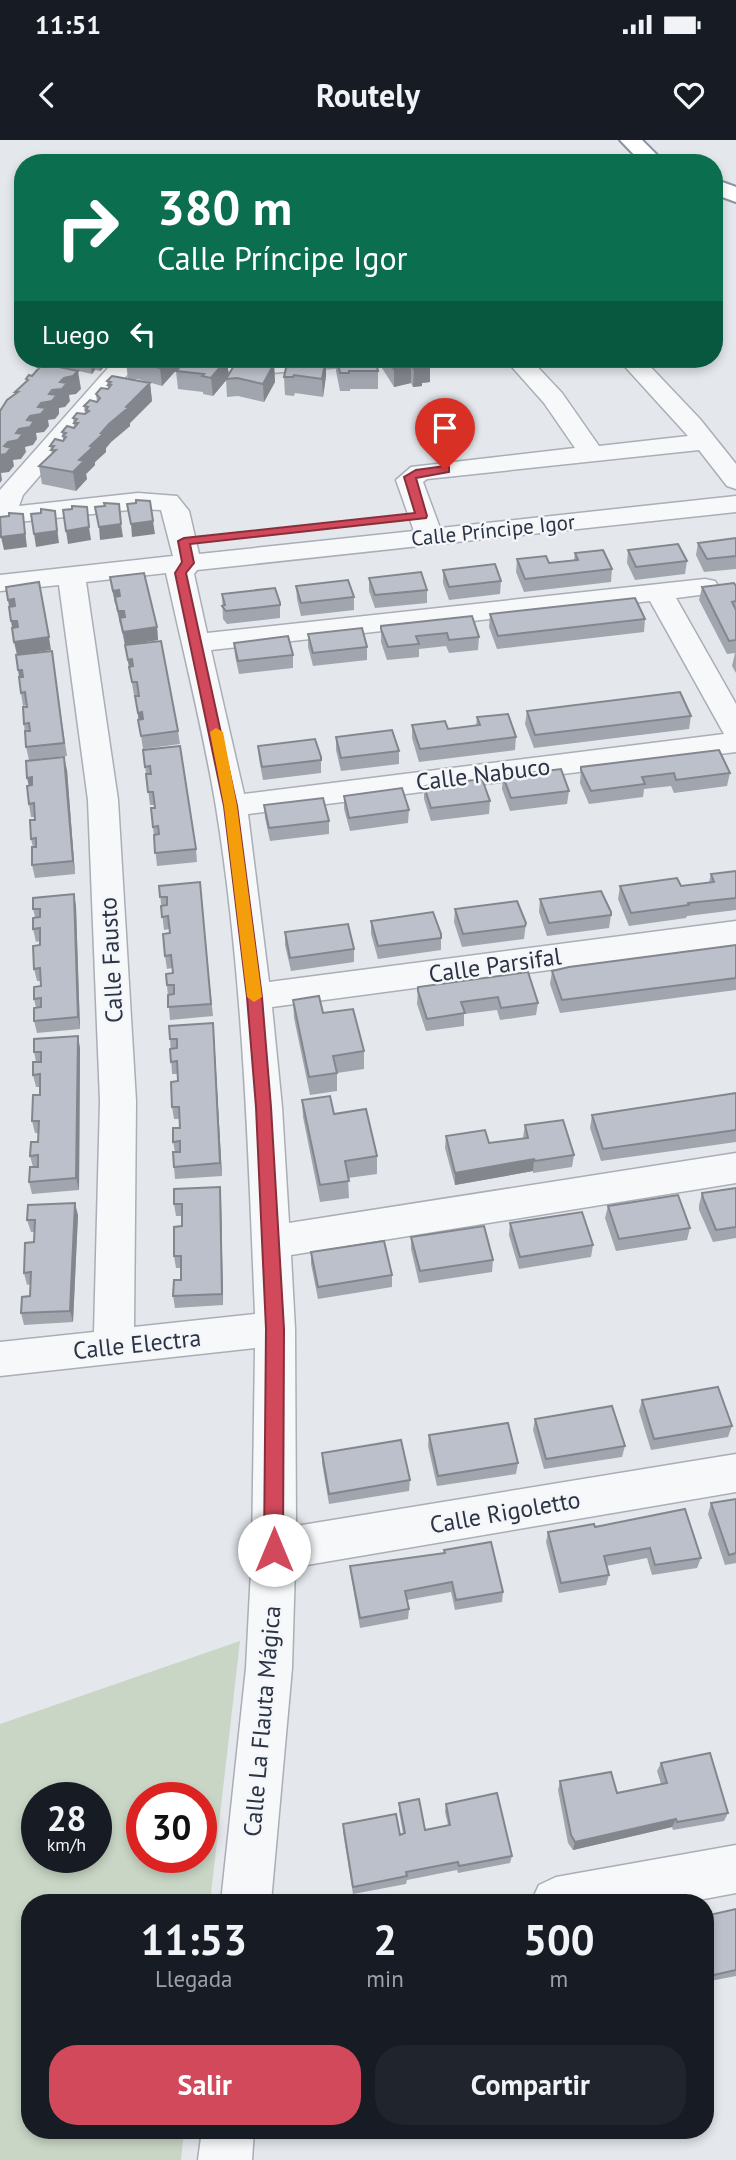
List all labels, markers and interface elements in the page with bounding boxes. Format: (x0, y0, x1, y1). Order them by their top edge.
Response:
text: 11:51 (35, 8, 101, 41)
text: Routely (316, 74, 420, 116)
icon: back (28, 76, 66, 114)
icon: heart (670, 76, 708, 114)
text: 380 m (157, 175, 292, 239)
icon: right (42, 182, 133, 273)
text: Calle Príncipe Igor (157, 237, 407, 279)
icon: left (124, 315, 162, 353)
text: Luego (42, 318, 110, 351)
pin (415, 398, 475, 470)
icon: arrive (426, 409, 464, 447)
street label: Calle Príncipe Igor (410, 508, 576, 552)
street label: Calle Nabuco (414, 750, 552, 798)
street label: Calle Fausto (92, 896, 130, 1024)
street label: Calle Parsifal (427, 940, 563, 990)
street label: Calle Electra (71, 1322, 203, 1366)
street label: Calle Rigoletto (427, 1484, 583, 1540)
position arrow (237, 1513, 311, 1587)
street label: Calle La Flauta Mágica (236, 1604, 288, 1838)
speed limit sign: 30 (126, 1782, 217, 1873)
text: 28 (47, 1795, 86, 1841)
text: km/h (47, 1833, 86, 1856)
text: 11:53 (140, 1912, 247, 1967)
text: 2 (373, 1912, 397, 1967)
text: 500 (523, 1912, 595, 1967)
text: Llegada (155, 1964, 232, 1993)
text: min (366, 1964, 404, 1993)
text: m (550, 1964, 568, 1993)
button: Salir (49, 2045, 361, 2125)
button: Compartir (375, 2045, 686, 2125)

